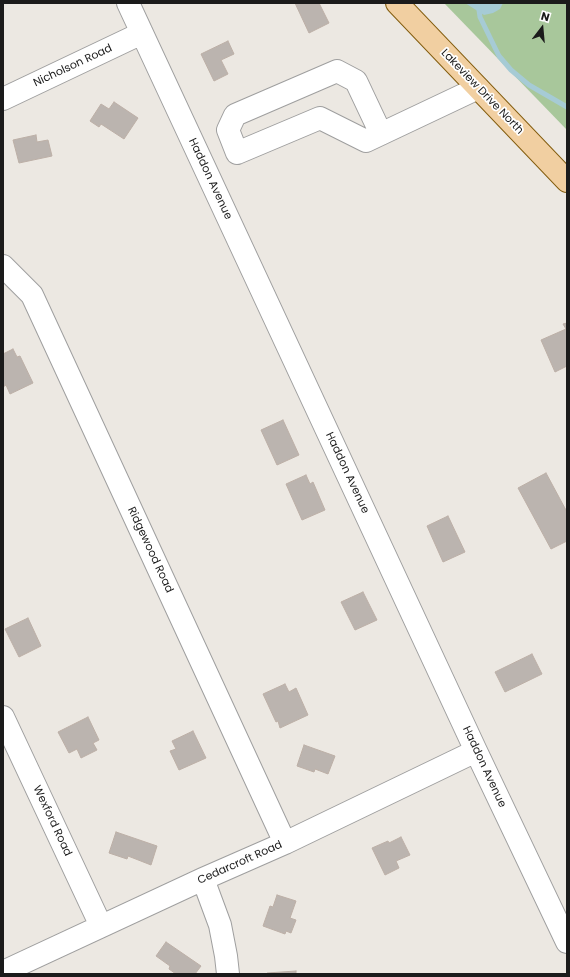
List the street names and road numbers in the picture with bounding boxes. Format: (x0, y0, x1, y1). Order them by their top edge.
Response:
street label: Nicholson Road (32, 42, 114, 90)
street label: Lakeview Drive North (438, 47, 526, 137)
street label: Haddon Avenue (185, 136, 235, 222)
street label: Haddon Avenue (322, 430, 372, 516)
street label: Ridgewood Road (124, 505, 176, 595)
street label: Haddon Avenue (459, 724, 509, 810)
street label: Wexford Road (30, 784, 74, 858)
street label: Cedarcroft Road (196, 838, 284, 888)

